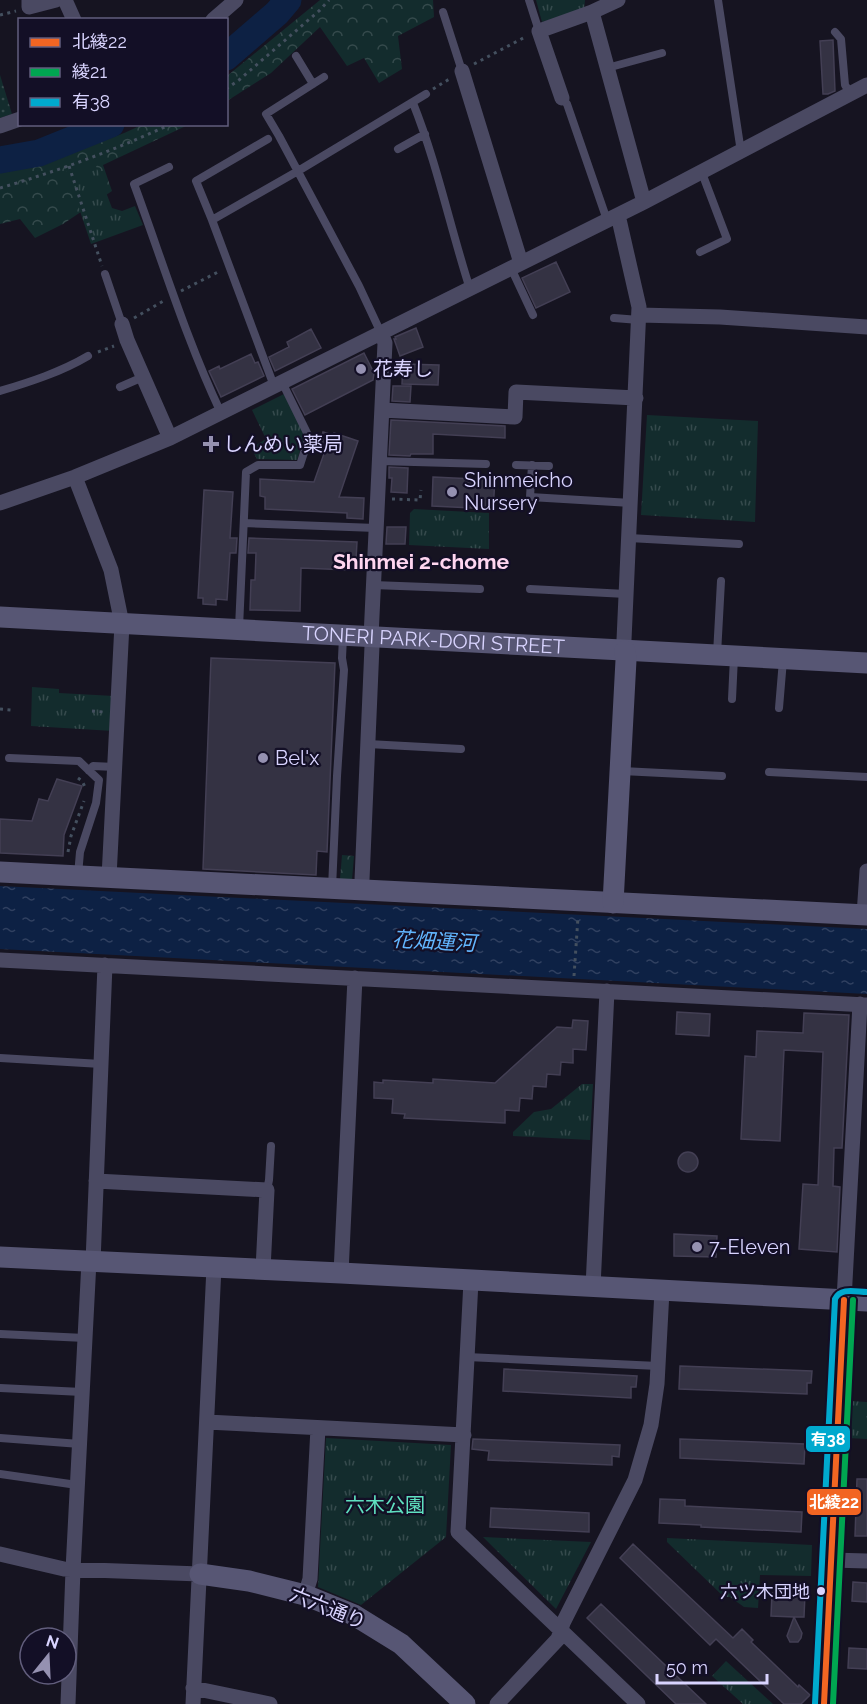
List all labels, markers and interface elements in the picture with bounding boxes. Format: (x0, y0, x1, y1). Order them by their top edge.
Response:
legend (18, 18, 228, 126)
text: 北綾22 (72, 31, 127, 52)
text: 綾21 (72, 61, 107, 82)
text: 有38 (72, 91, 110, 112)
place label: 花寿し (373, 357, 433, 381)
marker: 花寿し (354, 362, 368, 376)
place label: しんめい薬局 (223, 432, 343, 456)
marker: しんめい薬局 (204, 437, 218, 451)
place label: Shinmeicho Nursery (464, 468, 573, 515)
marker: Shinmeicho Nursery (445, 485, 459, 499)
district label: Shinmei 2-chome (333, 549, 509, 574)
street label: TONERI PARK-DORI STREET (301, 621, 565, 659)
place label: Bel'x (275, 746, 319, 770)
marker: Bel'x (256, 751, 270, 765)
water label: 花畑運河 (391, 926, 481, 956)
place label: 7-Eleven (709, 1235, 790, 1259)
marker: 7-Eleven (690, 1240, 704, 1254)
line badge: 有38 (805, 1425, 851, 1453)
text: 有38 (811, 1430, 845, 1449)
line badge: 北綾22 (806, 1488, 862, 1516)
park label: 六木公園 (345, 1493, 425, 1517)
text: 北綾22 (809, 1493, 859, 1512)
place label: 六ツ木団地 (720, 1581, 810, 1602)
street label: 六六通り (286, 1582, 370, 1634)
marker: 六ツ木団地 (815, 1585, 827, 1597)
north arrow (18, 1626, 78, 1686)
text: N (44, 1631, 61, 1653)
scale bar (657, 1647, 766, 1685)
text: 50 m (666, 1657, 708, 1678)

